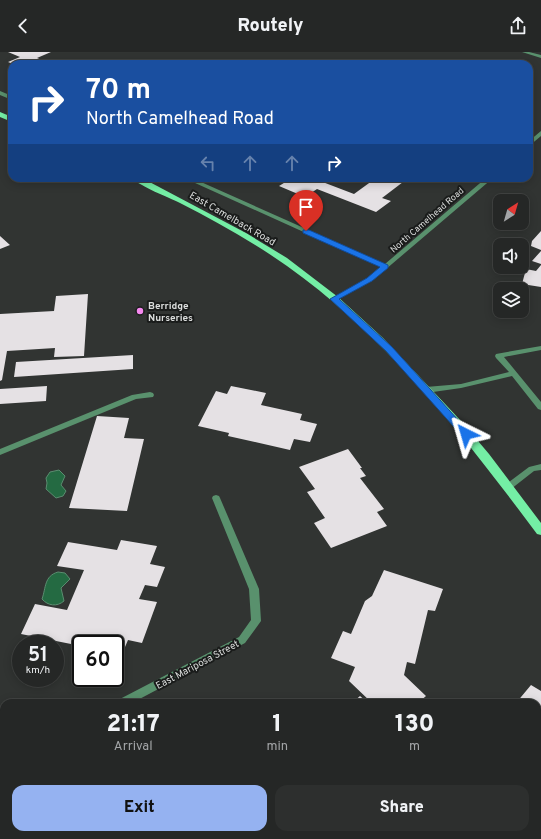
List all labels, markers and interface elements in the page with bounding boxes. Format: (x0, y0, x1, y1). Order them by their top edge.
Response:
icon: back (12, 15, 34, 37)
text: Routely (237, 15, 304, 38)
icon: share (507, 15, 529, 37)
text: 70 m (86, 73, 151, 109)
icon: right (20, 76, 72, 128)
text: North Camelhead Road (86, 108, 274, 131)
icon: left (197, 152, 219, 174)
icon: ahead (239, 152, 261, 174)
icon: ahead (281, 152, 303, 174)
icon: right (323, 152, 345, 174)
street label: North Camelhead Road (388, 185, 466, 255)
street label: East Camelback Road (187, 189, 278, 249)
pin (289, 190, 323, 231)
north arrow (493, 194, 529, 230)
map controls (493, 194, 529, 318)
icon: arrive (295, 196, 317, 218)
button: sound (493, 238, 529, 274)
button: layers (493, 282, 529, 318)
place label: Berridge Nurseries (148, 300, 193, 325)
marker: Berridge Nurseries (135, 306, 145, 316)
position arrow (445, 413, 487, 455)
speed limit sign: 60 (72, 635, 124, 687)
street label: East Mariposa Street (154, 638, 242, 693)
text: 51 (28, 643, 48, 669)
text: km/h (26, 664, 50, 677)
text: 21:17 (107, 710, 160, 740)
text: 1 (272, 710, 282, 740)
text: 130 (395, 710, 434, 740)
text: Arrival (114, 739, 153, 755)
text: min (266, 739, 288, 755)
text: m (409, 739, 420, 755)
button: Exit (12, 785, 267, 831)
button: Share (275, 785, 529, 831)

